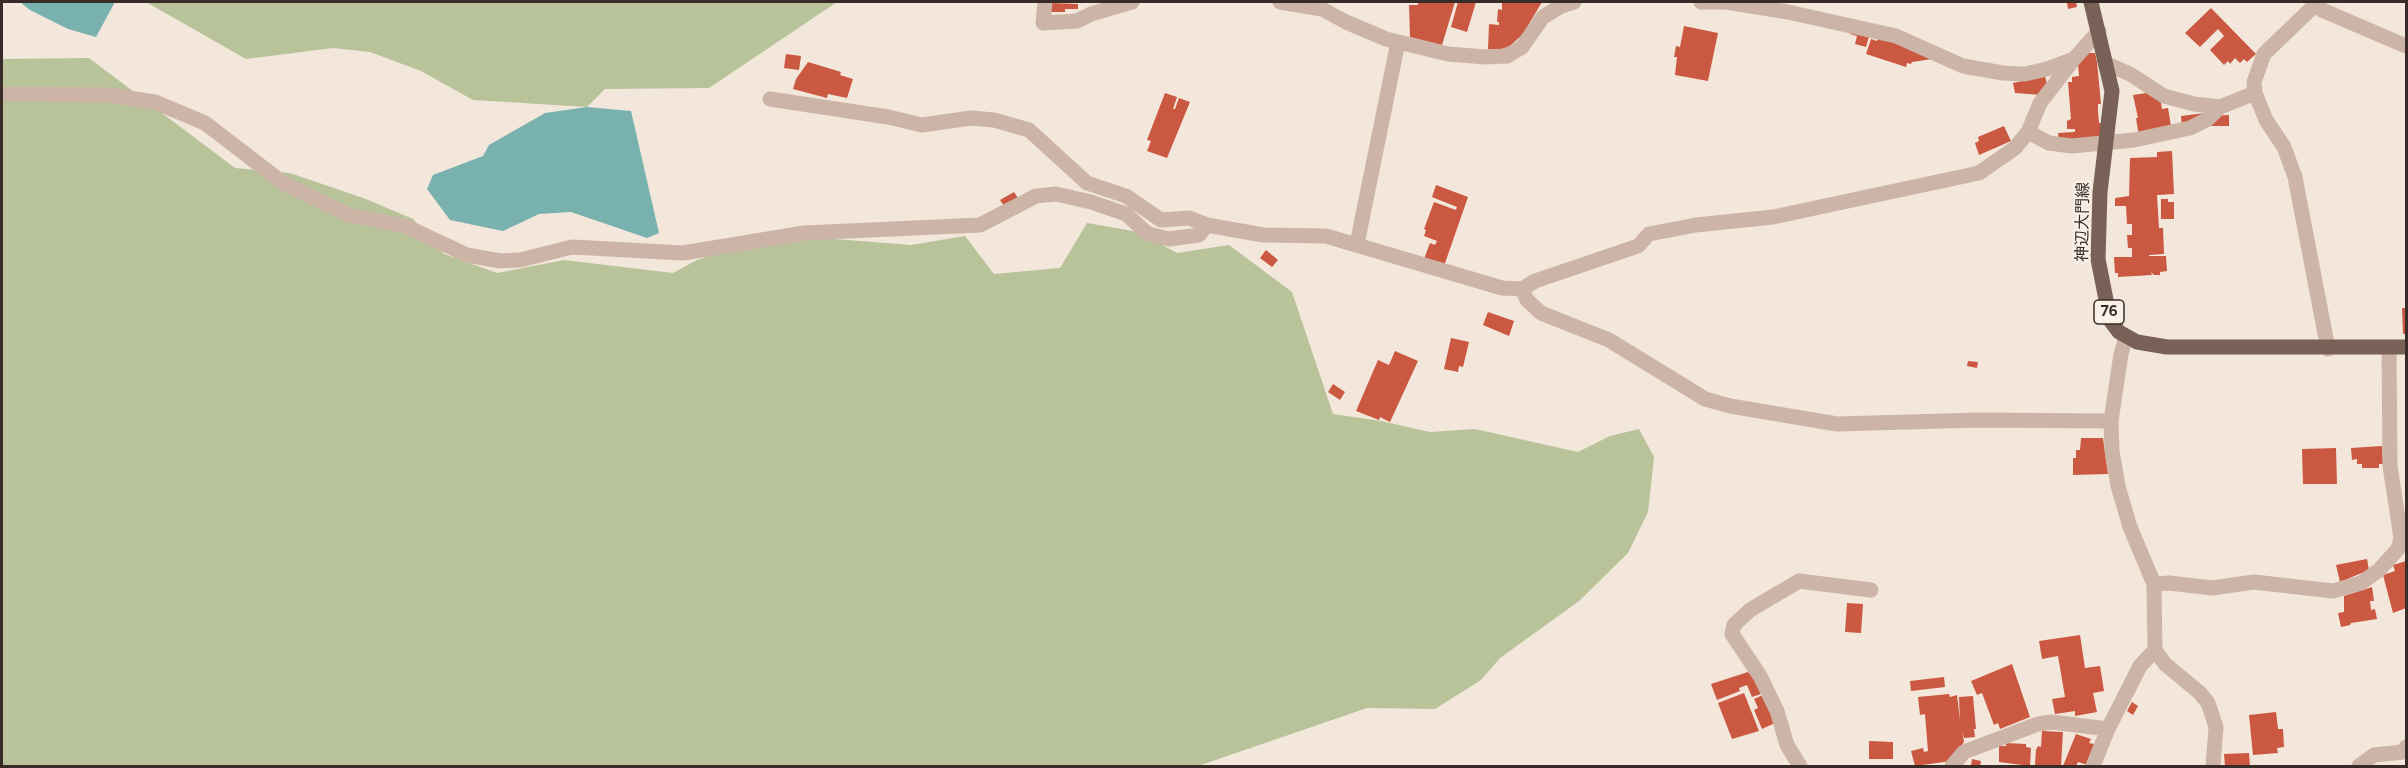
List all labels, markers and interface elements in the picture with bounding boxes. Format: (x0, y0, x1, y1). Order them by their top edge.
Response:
street label: 神辺大門線 (2073, 182, 2093, 262)
road number: 76 (2094, 300, 2124, 324)

